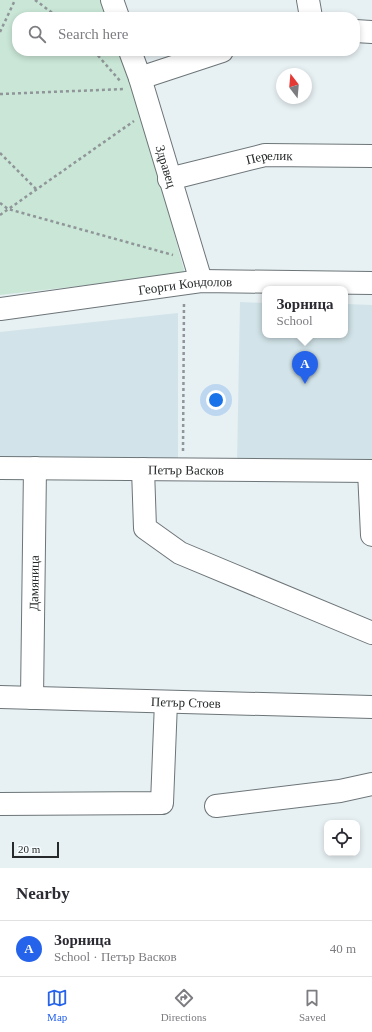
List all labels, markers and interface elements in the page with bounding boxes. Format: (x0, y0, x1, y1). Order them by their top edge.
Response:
search box (12, 12, 360, 56)
icon: search (26, 23, 48, 45)
text: Search here (58, 26, 128, 42)
north arrow (276, 68, 312, 104)
street label: Здравец (153, 143, 180, 190)
street label: Перелик (244, 147, 293, 167)
street label: Георги Кондолов (137, 273, 232, 297)
popup (262, 286, 348, 338)
text: Зорница (276, 296, 334, 312)
text: School (276, 313, 313, 328)
pin: A (292, 351, 318, 384)
your location (206, 390, 226, 410)
street label: Петър Васков (148, 462, 224, 477)
street label: Дамяница (26, 555, 41, 611)
street label: Петър Стоев (151, 694, 221, 710)
map controls (324, 820, 360, 856)
button: locate (324, 820, 360, 856)
scale bar (12, 840, 59, 859)
text: 20 m (18, 843, 40, 855)
text: Nearby (16, 884, 70, 903)
text: Зорница (54, 932, 111, 948)
text: A (24, 941, 34, 956)
text: 40 m (330, 941, 356, 956)
text: School · Петър Васков (54, 949, 177, 964)
tab: Map (46, 987, 68, 1023)
tab: Directions (161, 987, 206, 1023)
tab: Saved (299, 987, 326, 1023)

